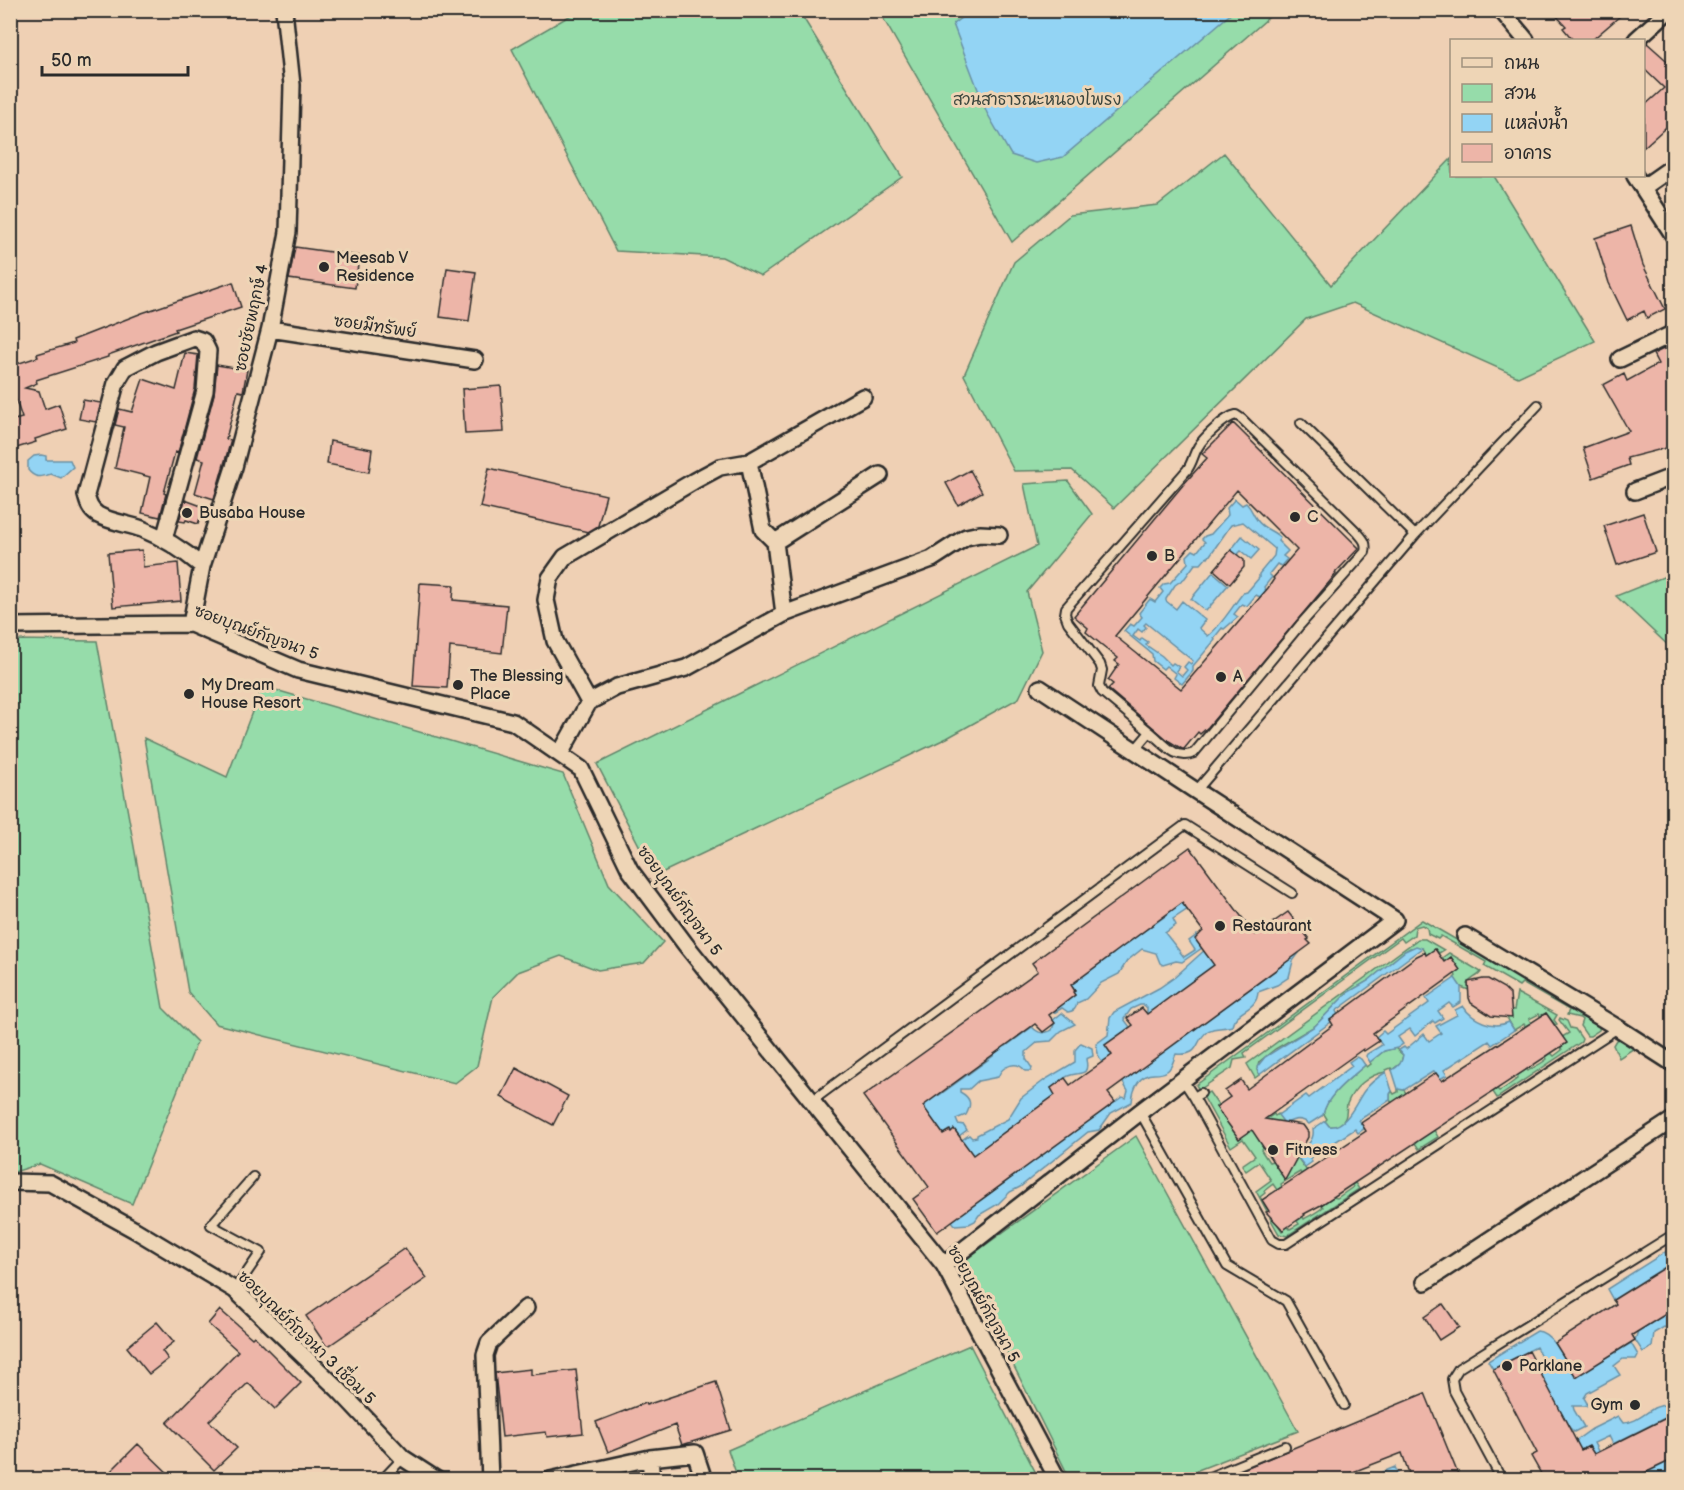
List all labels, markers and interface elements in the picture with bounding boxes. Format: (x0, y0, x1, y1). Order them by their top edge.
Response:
scale bar (42, 39, 188, 77)
legend (1450, 39, 1645, 177)
text: 50 m (51, 50, 92, 71)
text: ถนน (1504, 53, 1539, 74)
text: สวน (1504, 83, 1536, 104)
park label: สวนสาธารณะหนองโพรง (953, 88, 1121, 110)
text: แหล่งน้ำ (1504, 106, 1568, 134)
text: อาคาร (1504, 143, 1552, 164)
place label: Meesab V Residence (336, 249, 415, 286)
marker: Meesab V Residence (317, 260, 331, 274)
street label: ซอยชัยพฤกษ์ 4 (228, 262, 274, 374)
street label: ซอยมีทรัพย์ (332, 309, 418, 342)
place label: Busaba House (199, 504, 306, 523)
marker: Busaba House (180, 506, 194, 520)
place label: C (1307, 508, 1318, 527)
marker: C (1288, 510, 1302, 524)
place label: B (1164, 547, 1175, 566)
marker: B (1145, 549, 1159, 563)
street label: ซอยบุณย์กัญจนา 5 (191, 599, 322, 666)
place label: The Blessing Place (470, 667, 564, 704)
place label: A (1233, 668, 1243, 687)
marker: A (1214, 670, 1228, 684)
place label: My Dream House Resort (201, 676, 301, 713)
marker: The Blessing Place (451, 678, 465, 692)
marker: My Dream House Resort (182, 687, 196, 701)
street label: ซอยบุณย์กัญจนา 5 (631, 841, 728, 961)
place label: Restaurant (1232, 917, 1312, 936)
marker: Restaurant (1213, 919, 1227, 933)
place label: Fitness (1285, 1141, 1338, 1160)
marker: Fitness (1266, 1143, 1280, 1157)
street label: ซอยบุณย์กัญจนา 5 (941, 1241, 1026, 1367)
street label: ซอยบุณย์กัญจนา 3 เชื่อม 5 (232, 1262, 384, 1410)
place label: Parklane (1519, 1357, 1583, 1376)
marker: Parklane (1500, 1359, 1514, 1373)
place label: Gym (1591, 1396, 1623, 1415)
marker: Gym (1628, 1398, 1642, 1412)

